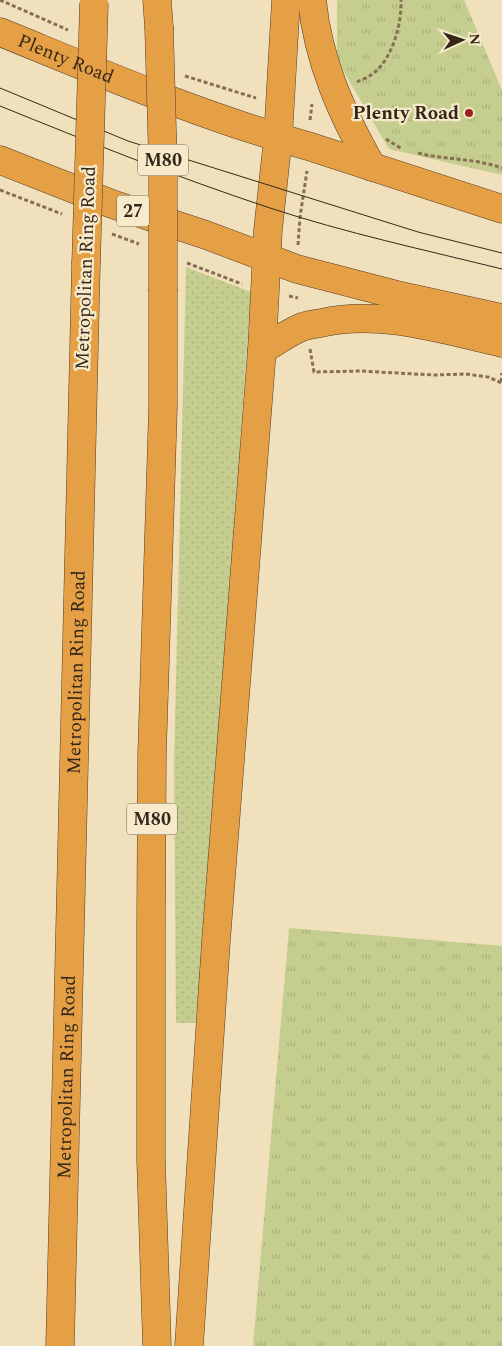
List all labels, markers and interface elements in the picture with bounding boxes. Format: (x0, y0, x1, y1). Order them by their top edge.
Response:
north arrow (437, 15, 487, 65)
street label: Plenty Road (13, 26, 118, 91)
text: N (464, 33, 485, 46)
place label: Plenty Road (353, 99, 459, 128)
marker: Plenty Road (463, 107, 475, 119)
road number: M80 (138, 144, 188, 176)
street label: Metropolitan Ring Road (68, 166, 104, 370)
road number: 27 (117, 196, 149, 227)
street label: Metropolitan Ring Road (59, 570, 93, 775)
road number: M80 (127, 804, 177, 834)
street label: Metropolitan Ring Road (50, 975, 83, 1179)

